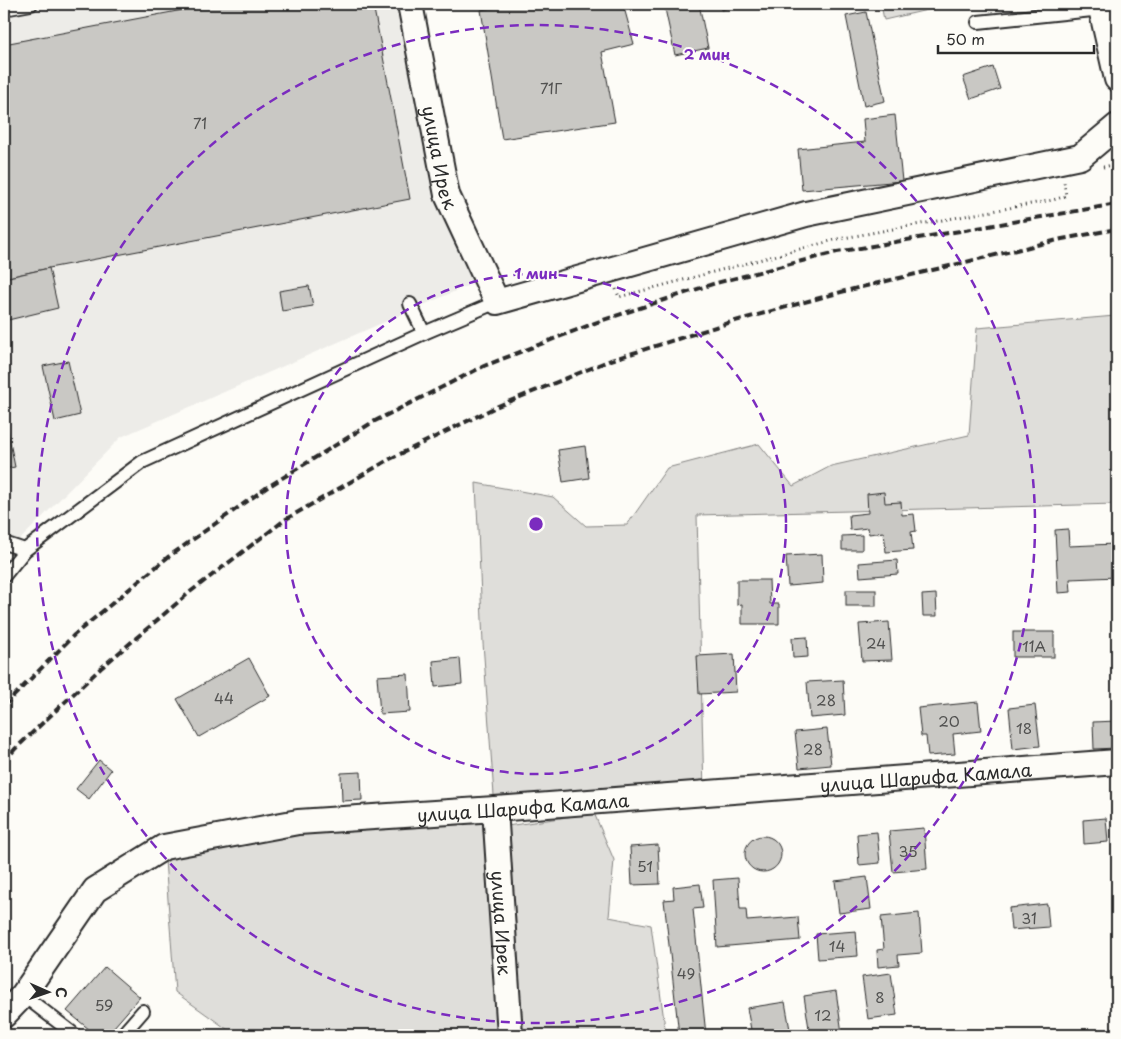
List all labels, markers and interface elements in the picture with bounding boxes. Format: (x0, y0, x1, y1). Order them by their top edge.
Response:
scale bar (938, 22, 1095, 54)
text: 50 m (946, 27, 985, 50)
text: 2 мин (684, 42, 731, 65)
house number: 71Г (540, 76, 563, 99)
street label: улица Ирек (416, 103, 465, 213)
house number: 71 (193, 111, 207, 134)
text: 1 мин (514, 261, 558, 284)
centre of rings (527, 515, 545, 533)
house number: 24 (866, 631, 886, 654)
house number: 11А (1022, 634, 1046, 657)
house number: 44 (214, 686, 234, 709)
house number: 28 (816, 688, 836, 711)
house number: 20 (938, 709, 960, 732)
house number: 18 (1016, 716, 1032, 739)
house number: 28 (803, 737, 823, 760)
street label: улица Шарифа Камала (819, 755, 1033, 798)
street label: улица Шарифа Камала (416, 785, 631, 828)
house number: 35 (898, 839, 918, 862)
house number: 51 (637, 854, 653, 877)
street label: улица Ирек (486, 870, 520, 976)
house number: 31 (1021, 906, 1037, 929)
house number: 14 (829, 934, 845, 957)
house number: 49 (677, 961, 695, 984)
north arrow (22, 966, 72, 1016)
house number: 8 (875, 985, 885, 1008)
text: С (51, 987, 72, 998)
house number: 59 (95, 993, 113, 1016)
house number: 12 (814, 1003, 832, 1026)

